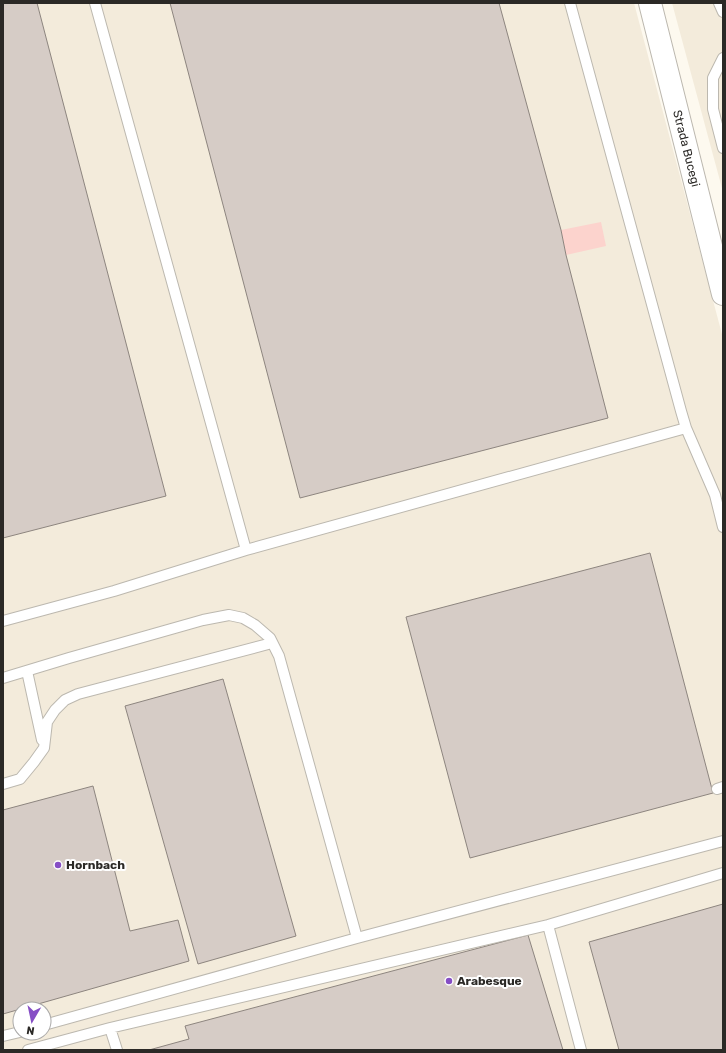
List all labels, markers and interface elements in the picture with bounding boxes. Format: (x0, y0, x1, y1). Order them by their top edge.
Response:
street label: Strada Bucegi (670, 109, 703, 188)
place label: Hornbach (66, 858, 125, 872)
marker: Hornbach (53, 860, 63, 870)
place label: Arabesque (457, 974, 522, 988)
marker: Arabesque (444, 976, 454, 986)
north arrow (12, 1001, 52, 1041)
text: N (26, 1023, 35, 1037)

